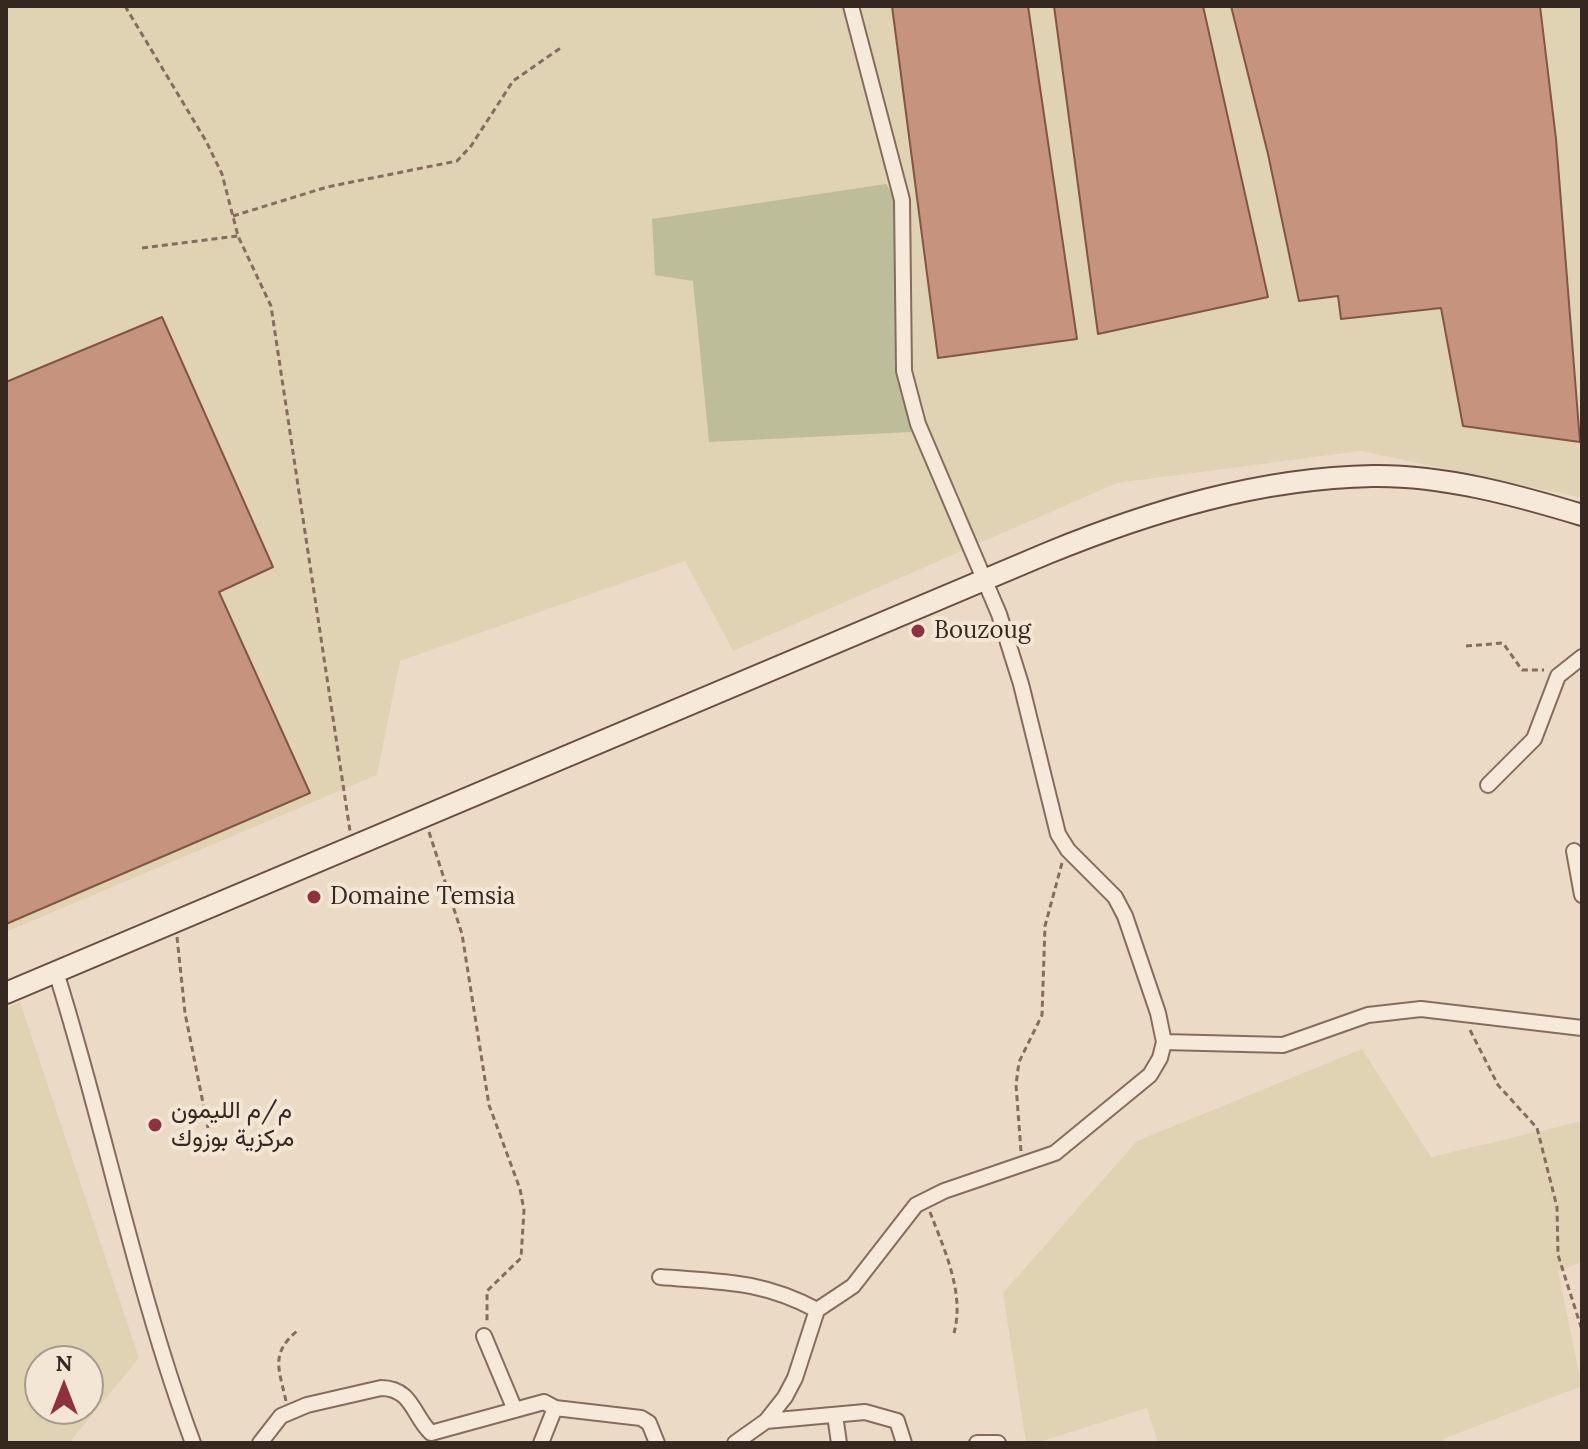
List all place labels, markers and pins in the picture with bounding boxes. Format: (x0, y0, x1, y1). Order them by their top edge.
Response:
place label: Bouzoug (934, 617, 1031, 645)
marker: Bouzoug (909, 622, 927, 640)
place label: Domaine Temsia (330, 883, 515, 911)
marker: Domaine Temsia (305, 888, 323, 906)
place label: م/م الليمون مركزية بوزوك (171, 1097, 294, 1153)
marker: م/م الليمون مركزية بوزوك (146, 1116, 164, 1134)

